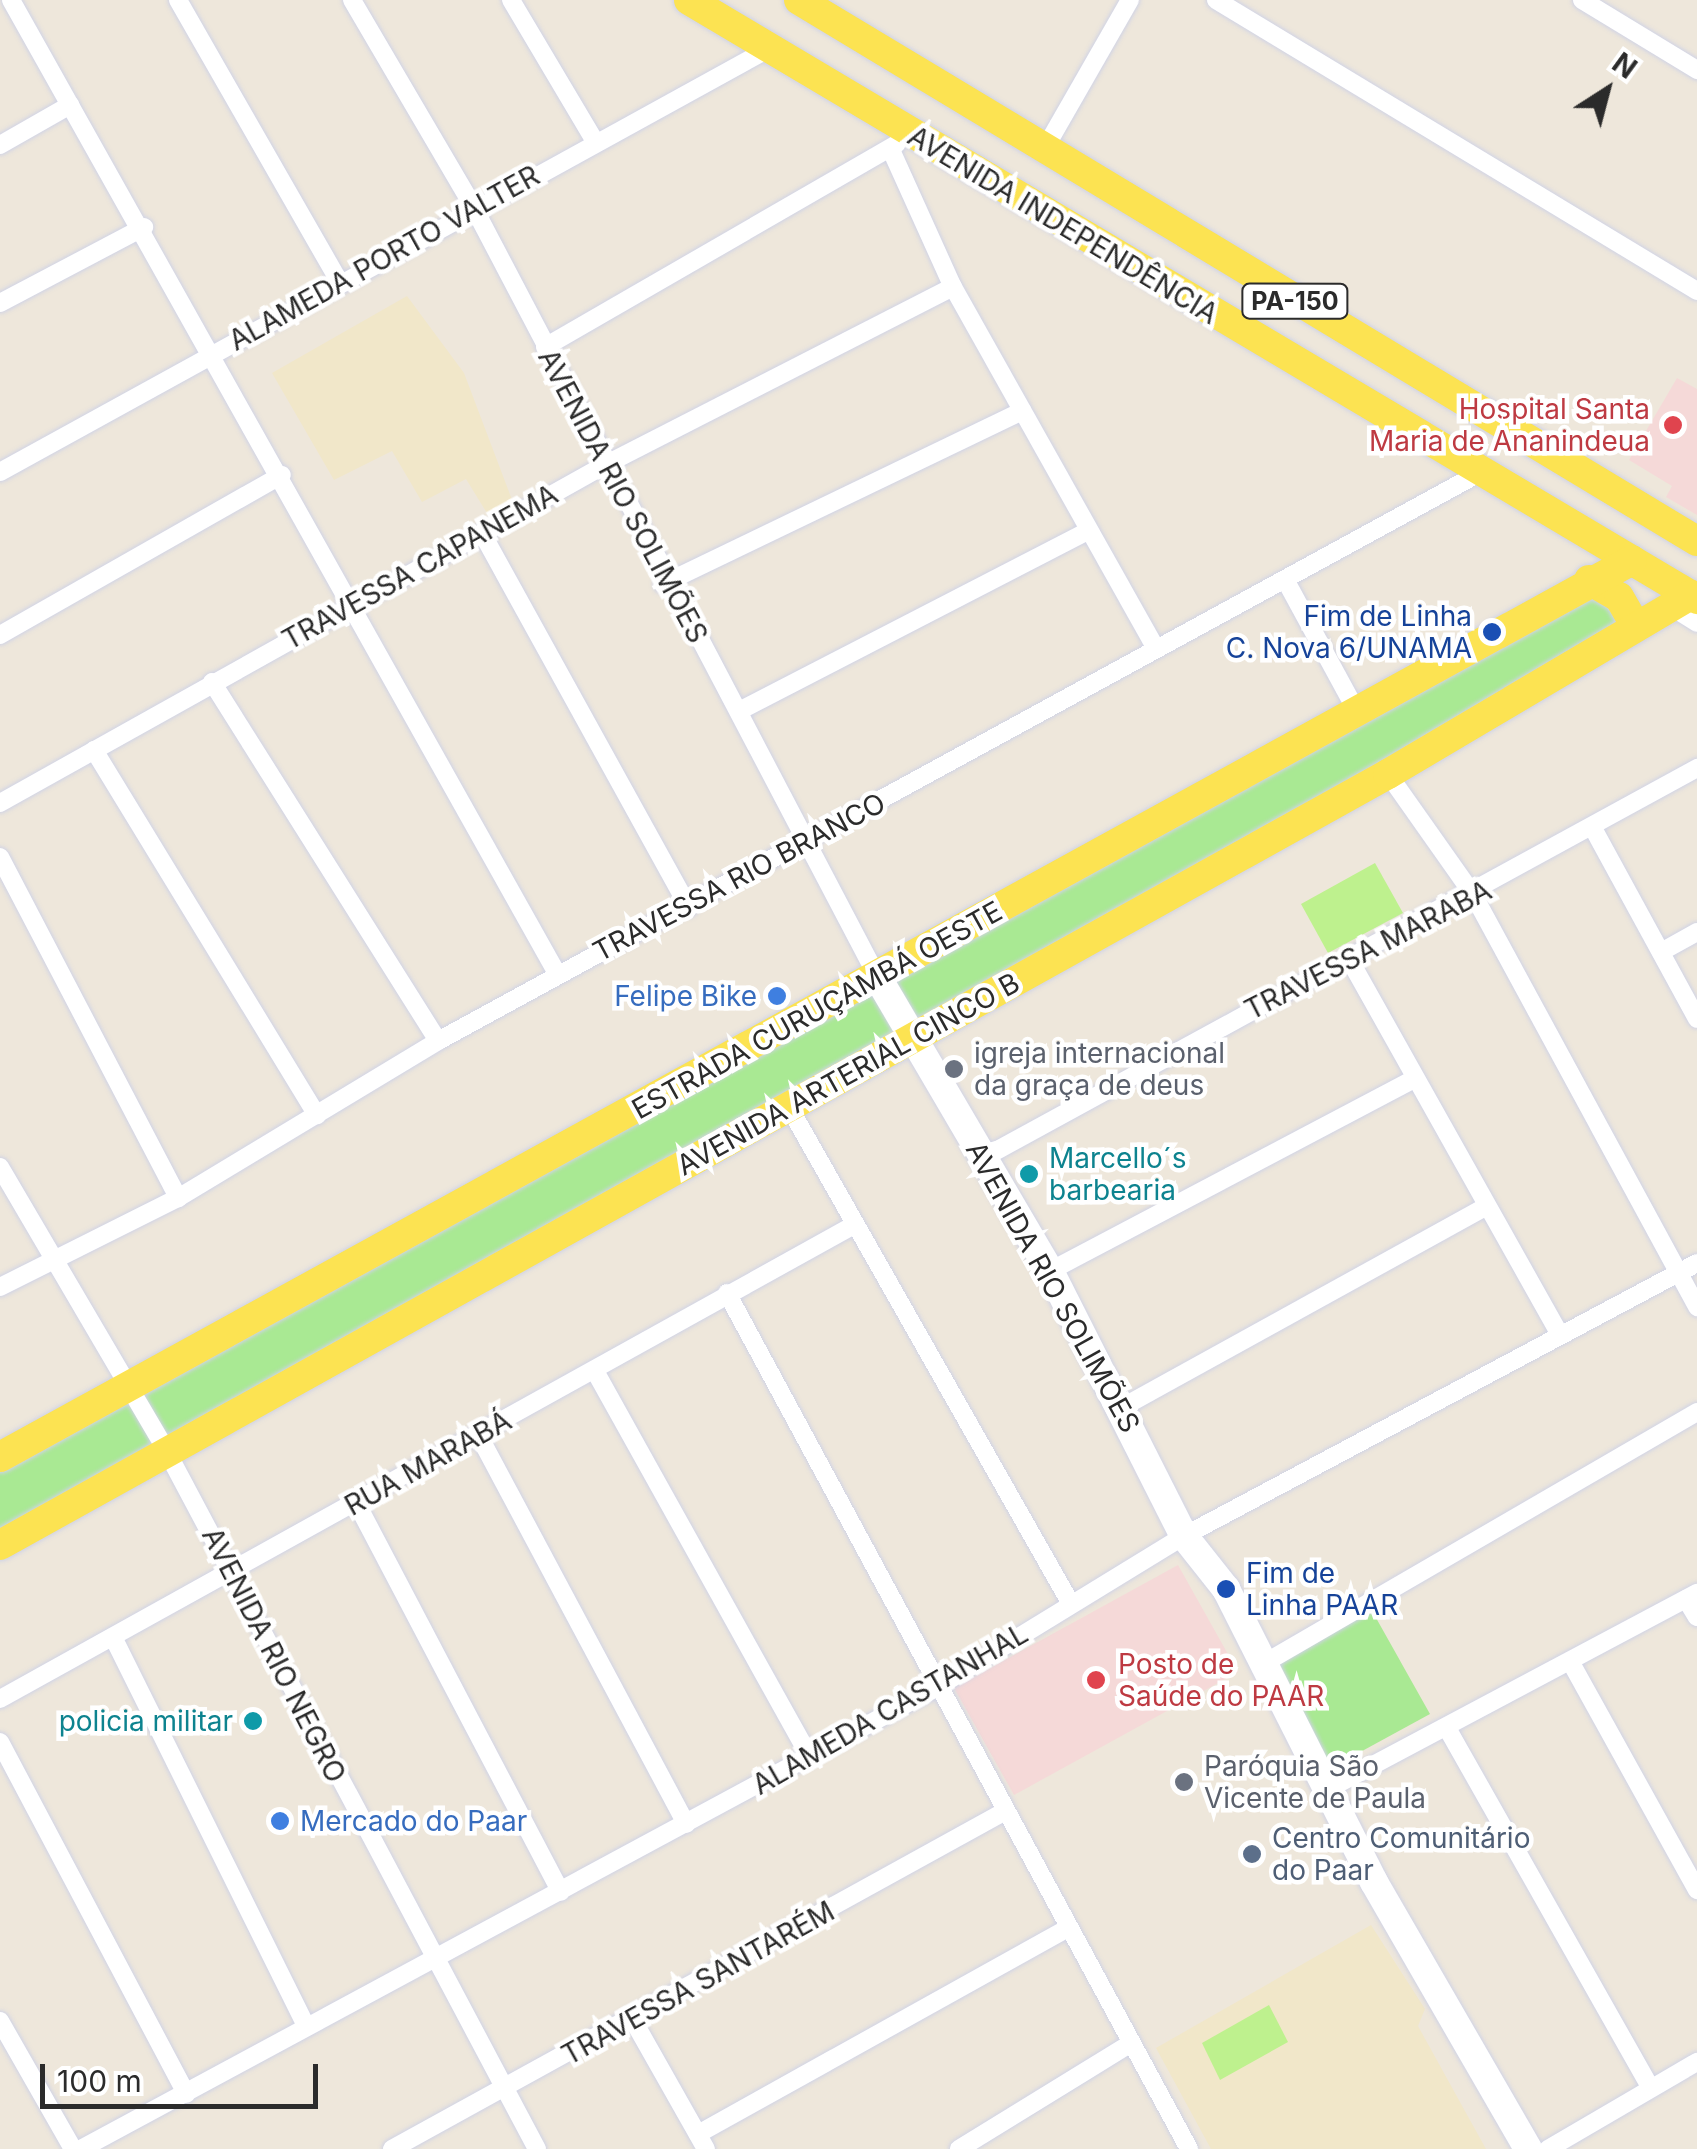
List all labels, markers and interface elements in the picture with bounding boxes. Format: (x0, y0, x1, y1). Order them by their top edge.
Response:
north arrow (1557, 40, 1657, 140)
text: N (1606, 46, 1643, 86)
street label: AVENIDA INDEPENDÊNCIA (902, 119, 1224, 331)
street label: ALAMEDA PORTO VALTER (223, 159, 545, 357)
road number: PA-150 (1240, 281, 1350, 321)
street label: AVENIDA RIO SOLIMÕES (531, 343, 715, 649)
place label: Hospital Santa Maria de Ananindeua (1369, 392, 1650, 458)
marker: Hospital Santa Maria de Ananindeua (1660, 412, 1686, 438)
street label: TRAVESSA CAPANEMA (276, 477, 564, 657)
place label: Fim de Linha C. Nova 6/UNAMA (1226, 599, 1472, 665)
marker: Fim de Linha C. Nova 6/UNAMA (1481, 621, 1503, 643)
street label: TRAVESSA RIO BRANCO (587, 786, 891, 968)
street label: TRAVESSA MARABA (1239, 873, 1497, 1027)
street label: ESTRADA CURUÇAMBÁ OESTE (626, 894, 1008, 1126)
street label: AVENIDA ARTERIAL CINCO B (671, 966, 1025, 1182)
place label: Felipe Bike (614, 979, 757, 1013)
marker: Felipe Bike (766, 985, 788, 1007)
place label: igreja internacional da graça de deus (974, 1036, 1225, 1102)
marker: igreja internacional da graça de deus (943, 1058, 965, 1080)
street label: AVENIDA RIO SOLIMÕES (959, 1136, 1147, 1438)
place label: Marcello´s barbearia (1049, 1141, 1187, 1207)
marker: Marcello´s barbearia (1018, 1163, 1040, 1185)
street label: RUA MARABÁ (339, 1403, 517, 1523)
street label: AVENIDA RIO NEGRO (195, 1522, 353, 1788)
place label: Fim de Linha PAAR (1246, 1556, 1398, 1622)
marker: Fim de Linha PAAR (1215, 1578, 1237, 1600)
street label: ALAMEDA CASTANHAL (746, 1616, 1034, 1802)
place label: Posto de Saúde do PAAR (1118, 1647, 1324, 1713)
marker: Posto de Saúde do PAAR (1083, 1667, 1109, 1693)
place label: policia militar (59, 1704, 233, 1738)
marker: policia militar (242, 1710, 264, 1732)
place label: Paróquia São Vicente de Paula (1204, 1749, 1426, 1815)
marker: Paróquia São Vicente de Paula (1173, 1771, 1195, 1793)
place label: Mercado do Paar (300, 1804, 527, 1838)
marker: Mercado do Paar (269, 1810, 291, 1832)
place label: Centro Comunitário do Paar (1272, 1821, 1530, 1887)
marker: Centro Comunitário do Paar (1241, 1843, 1263, 1865)
street label: TRAVESSA SANTARÉM (556, 1894, 840, 2072)
scale bar (45, 2044, 322, 2106)
text: 100 m (57, 2063, 142, 2099)

